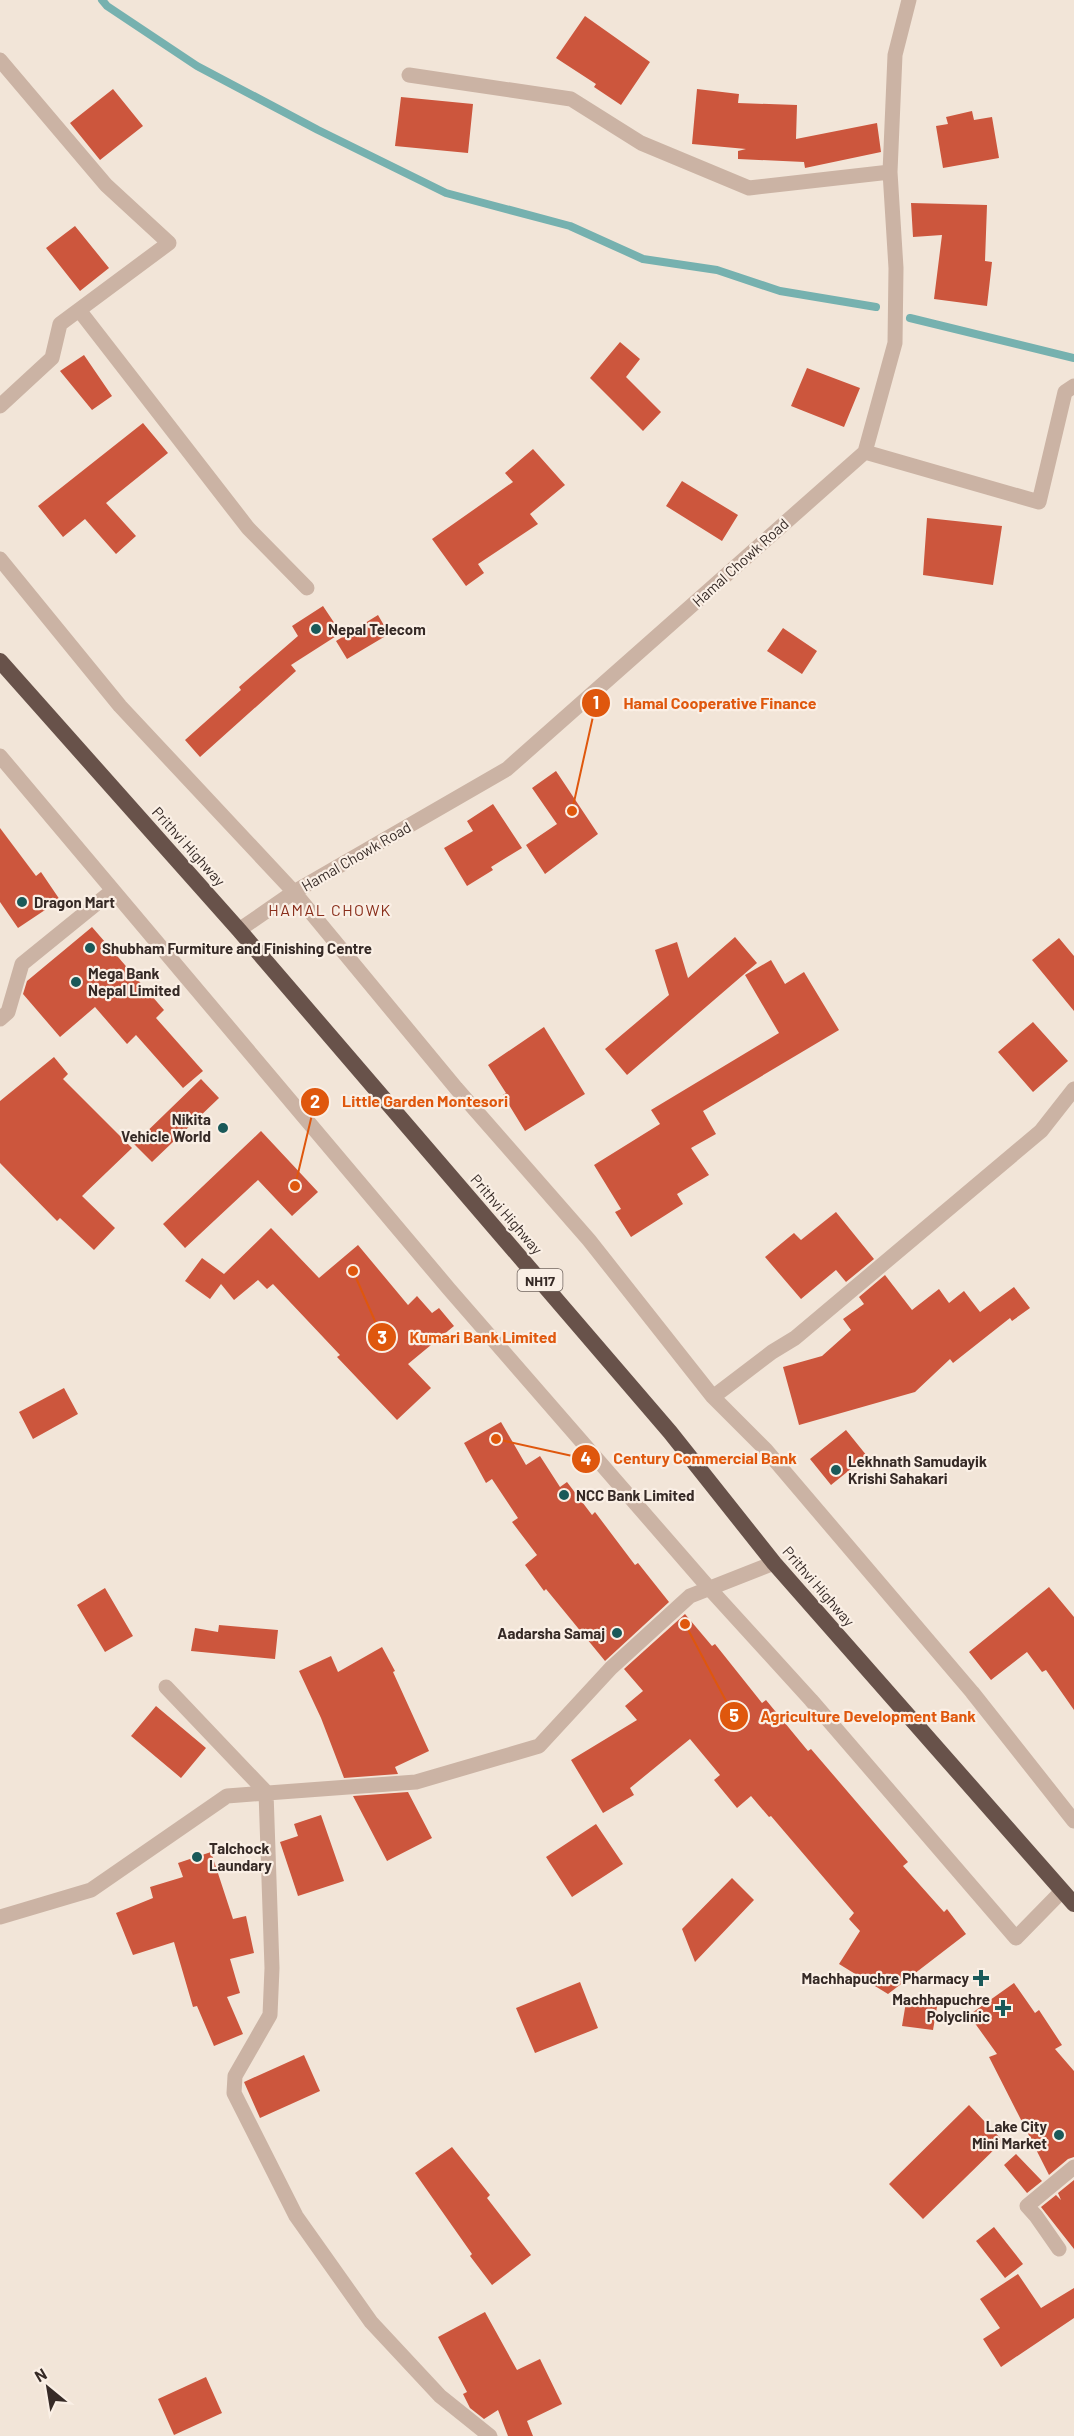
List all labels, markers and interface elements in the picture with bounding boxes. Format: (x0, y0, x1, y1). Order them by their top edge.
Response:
street label: Hamal Chowk Road (688, 514, 792, 610)
place label: Nepal Telecom (328, 620, 426, 638)
marker: Nepal Telecom (309, 622, 323, 636)
callout: Hamal Cooperative Finance (581, 686, 828, 720)
text: 1 (593, 691, 599, 713)
text: Hamal Cooperative Finance (623, 693, 817, 712)
street label: Prithvi Highway (149, 803, 229, 889)
street label: Hamal Chowk Road (298, 817, 414, 895)
place label: Dragon Mart (34, 893, 115, 911)
marker: Dragon Mart (15, 895, 29, 909)
district label: HAMAL CHOWK (268, 900, 392, 919)
place label: Shubham Furmiture and Finishing Centre (102, 939, 372, 957)
marker: Shubham Furmiture and Finishing Centre (83, 941, 97, 955)
place label: Mega Bank Nepal Limited (88, 964, 180, 999)
marker: Mega Bank Nepal Limited (69, 975, 83, 989)
callout: Little Garden Montesori (300, 1085, 520, 1119)
text: 2 (310, 1090, 320, 1112)
text: Little Garden Montesori (342, 1091, 508, 1110)
place label: Nikita Vehicle World (121, 1110, 211, 1145)
marker: Nikita Vehicle World (216, 1121, 230, 1135)
street label: Prithvi Highway (467, 1170, 547, 1258)
road number: NH17 (518, 1269, 562, 1291)
callout: Kumari Bank Limited (367, 1320, 568, 1354)
text: 3 (377, 1326, 387, 1348)
text: Kumari Bank Limited (409, 1327, 557, 1346)
callout: Century Commercial Bank (571, 1442, 808, 1476)
text: 4 (581, 1447, 592, 1469)
text: Century Commercial Bank (613, 1448, 797, 1467)
place label: Lekhnath Samudayik Krishi Sahakari (848, 1452, 987, 1487)
marker: Lekhnath Samudayik Krishi Sahakari (829, 1463, 843, 1477)
place label: NCC Bank Limited (576, 1486, 695, 1504)
marker: NCC Bank Limited (557, 1488, 571, 1502)
street label: Prithvi Highway (779, 1542, 859, 1630)
place label: Aadarsha Samaj (497, 1624, 605, 1642)
marker: Aadarsha Samaj (610, 1626, 624, 1640)
callout: Agriculture Development Bank (719, 1699, 988, 1733)
text: 5 (729, 1704, 739, 1726)
text: Agriculture Development Bank (760, 1706, 976, 1725)
place label: Talchock Laundary (209, 1839, 272, 1874)
marker: Talchock Laundary (190, 1850, 204, 1864)
place label: Machhapuchre Pharmacy (802, 1969, 969, 1987)
marker: Machhapuchre Pharmacy (974, 1971, 988, 1985)
place label: Machhapuchre Polyclinic (892, 1990, 990, 2025)
marker: Machhapuchre Polyclinic (994, 1999, 1012, 2017)
place label: Lake City Mini Market (972, 2117, 1047, 2152)
marker: Lake City Mini Market (1052, 2128, 1066, 2142)
north arrow (18, 2358, 78, 2418)
text: N (31, 2364, 50, 2385)

